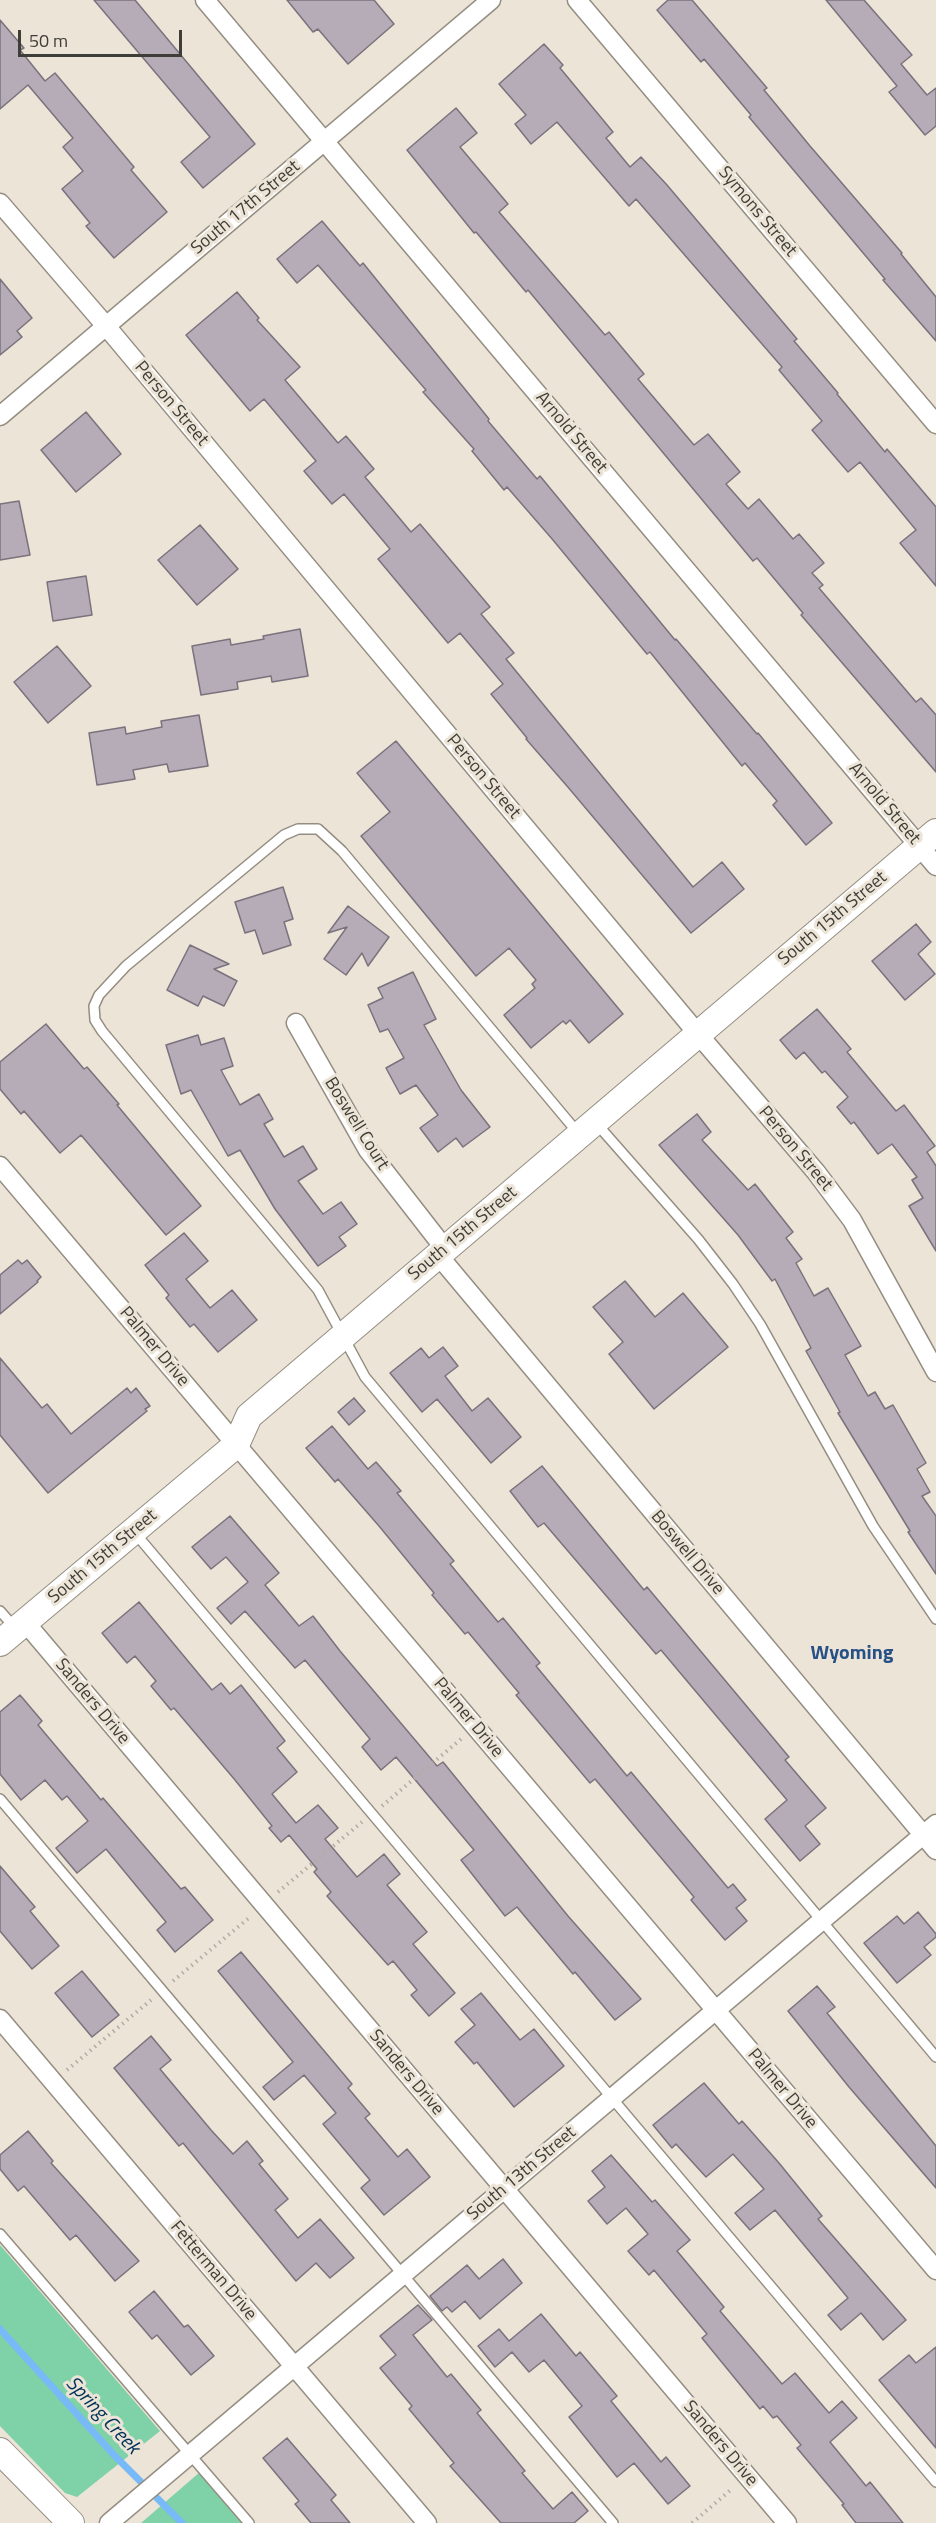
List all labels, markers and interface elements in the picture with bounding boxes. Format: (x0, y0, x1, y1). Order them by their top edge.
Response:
scale bar (21, 18, 184, 56)
text: 50 m (29, 27, 68, 54)
street label: South 17th Street (187, 156, 305, 260)
street label: Symons Street (713, 162, 801, 262)
street label: Person Street (129, 357, 213, 451)
street label: Arnold Street (531, 388, 611, 478)
street label: Person Street (441, 730, 525, 824)
street label: Arnold Street (844, 759, 924, 849)
street label: South 15th Street (774, 867, 892, 971)
street label: Boswell Court (319, 1074, 393, 1174)
street label: Person Street (753, 1102, 837, 1196)
street label: South 15th Street (404, 1182, 522, 1286)
street label: Palmer Drive (114, 1303, 194, 1391)
street label: South 15th Street (44, 1505, 162, 1609)
street label: Boswell Drive (646, 1507, 728, 1599)
district label: Wyoming (811, 1642, 893, 1666)
street label: Sanders Drive (50, 1655, 134, 1749)
street label: Palmer Drive (428, 1674, 508, 1762)
street label: Sanders Drive (364, 2026, 448, 2120)
street label: Palmer Drive (742, 2045, 822, 2133)
street label: South 13th Street (463, 2122, 581, 2226)
street label: Fetterman Drive (165, 2217, 261, 2325)
water label: Spring Creek (60, 2372, 144, 2460)
street label: Sanders Drive (678, 2397, 762, 2491)

